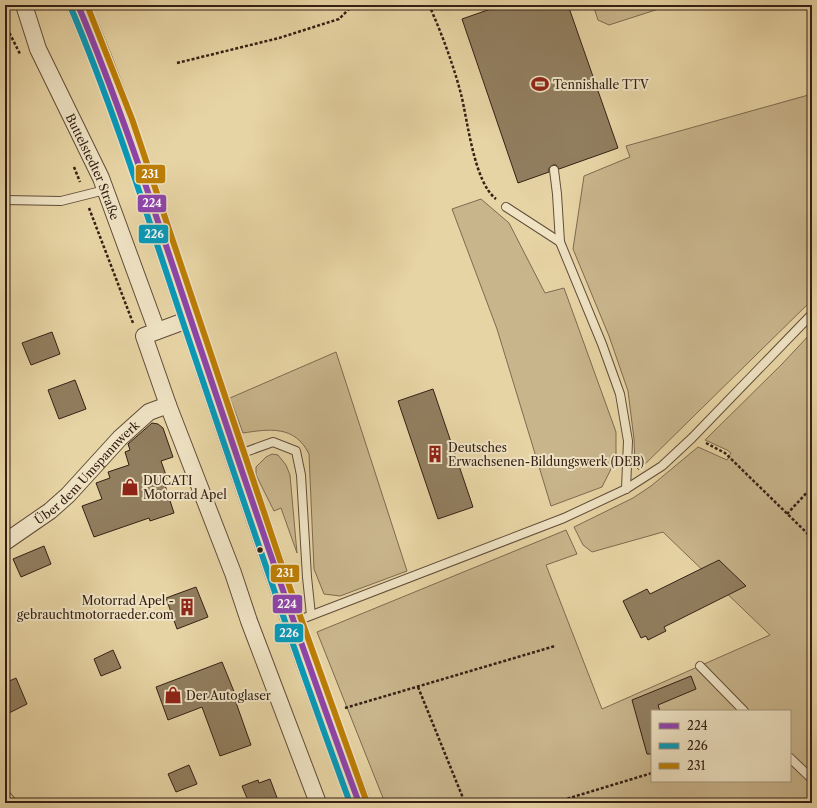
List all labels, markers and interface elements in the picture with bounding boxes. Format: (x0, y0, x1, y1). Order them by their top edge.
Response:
sports icon: Tennishalle TTV (530, 74, 550, 94)
place label: Tennishalle TTV (553, 77, 649, 92)
street label: Buttelstedter Straße (63, 111, 123, 222)
line badge: 231 (135, 164, 166, 184)
text: 231 (141, 167, 159, 181)
line badge: 224 (137, 194, 167, 213)
text: 224 (142, 196, 162, 210)
line badge: 226 (138, 224, 169, 244)
text: 226 (144, 227, 164, 241)
street label: Über dem Umspannwerk (31, 416, 143, 527)
place label: Deutsches Erwachsenen-Bildungswerk (DEB) (448, 440, 644, 469)
building icon: Deutsches Erwachsenen-Bildungswerk (DEB) (425, 444, 445, 464)
place label: DUCATI Motorrad Apel (143, 473, 227, 502)
shop icon: DUCATI Motorrad Apel (120, 477, 140, 497)
unlabelled marker (255, 545, 265, 555)
line badge: 231 (270, 564, 300, 583)
text: 231 (276, 566, 294, 580)
place label: Motorrad Apel - gebrauchtmotorraeder.com (17, 593, 174, 622)
line badge: 224 (272, 594, 303, 614)
building icon: Motorrad Apel - gebrauchtmotorraeder.com (177, 597, 197, 617)
text: 224 (277, 597, 297, 611)
line badge: 226 (274, 623, 304, 643)
text: 226 (279, 626, 299, 640)
shop icon: Der Autoglaser (163, 685, 183, 705)
place label: Der Autoglaser (186, 688, 271, 703)
legend (651, 710, 791, 782)
text: 224 (687, 718, 708, 733)
text: 226 (687, 738, 708, 753)
text: 231 (687, 758, 706, 773)

